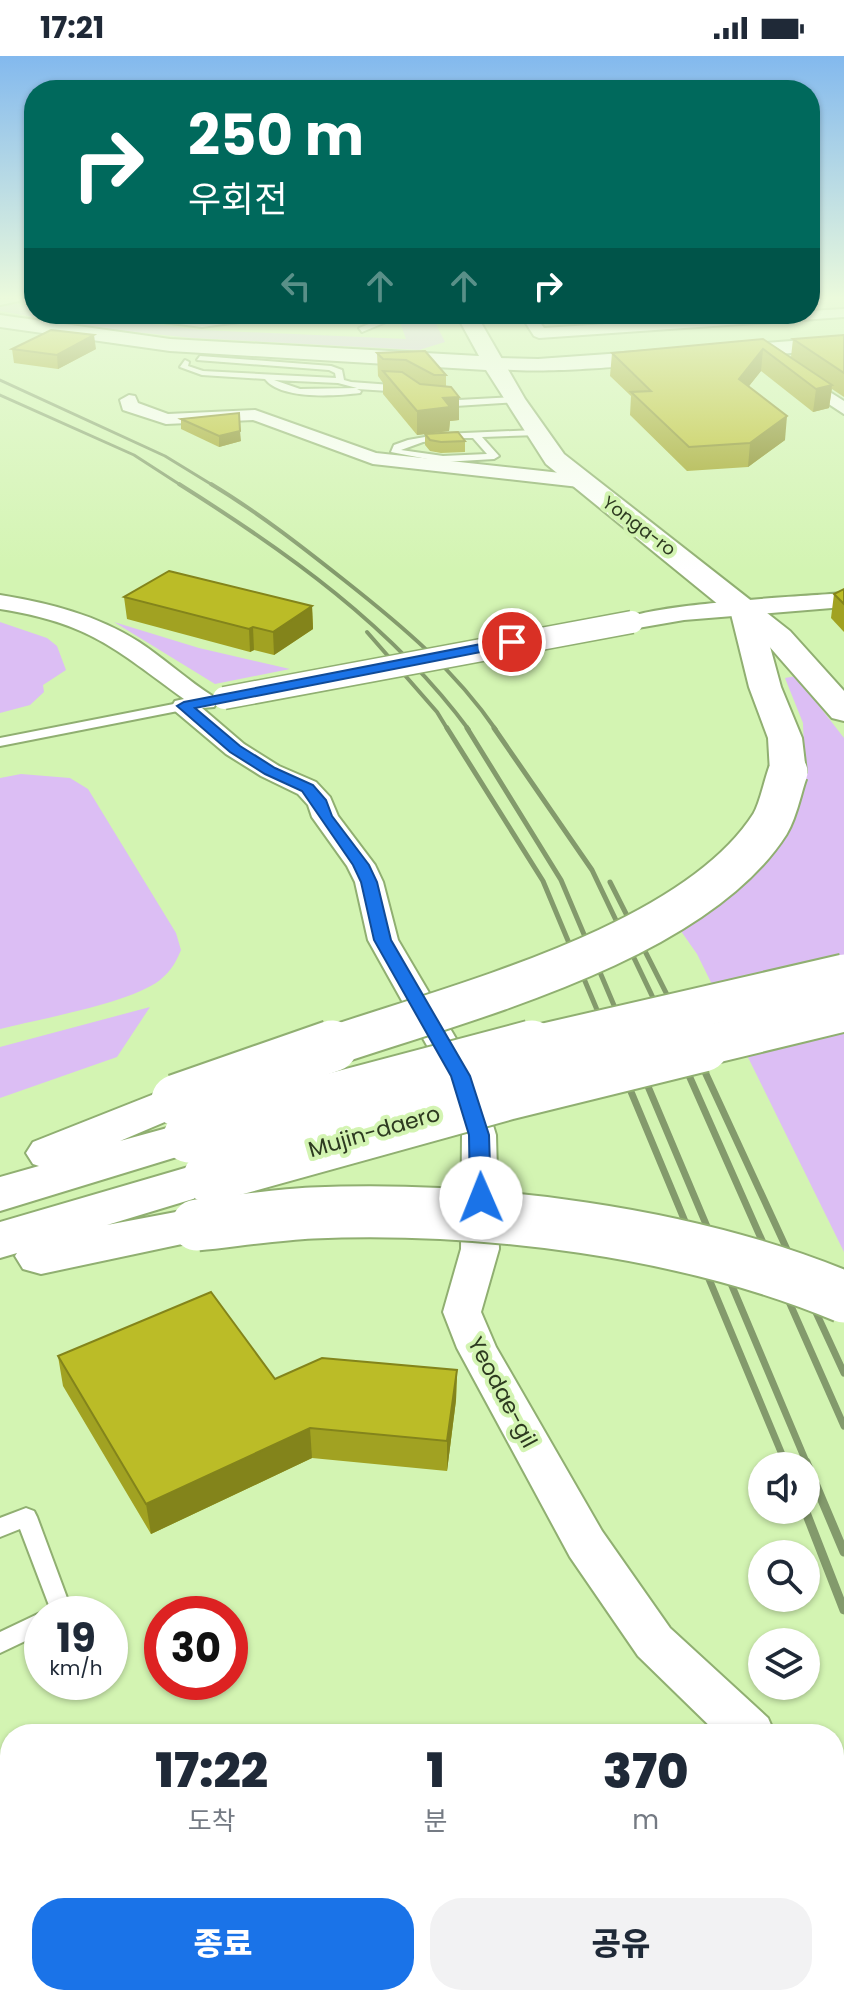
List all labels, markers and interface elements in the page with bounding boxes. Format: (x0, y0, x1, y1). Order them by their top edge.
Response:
text: 17:21 (40, 6, 104, 49)
text: 250 m (188, 96, 364, 175)
icon: right (56, 112, 160, 216)
text: 우회전 (188, 174, 287, 225)
icon: left (274, 264, 318, 308)
icon: ahead (358, 264, 402, 308)
icon: ahead (442, 264, 486, 308)
icon: right (526, 264, 570, 308)
street label: Yonga-ro (597, 490, 681, 561)
pin (478, 608, 546, 676)
icon: arrive (490, 620, 534, 664)
street label: Mujin-daero (305, 1098, 444, 1165)
position arrow (439, 1156, 523, 1240)
street label: Yeodae-gil (460, 1331, 545, 1453)
map controls (748, 1452, 820, 1700)
button: sound (748, 1452, 820, 1524)
button: search (748, 1540, 820, 1612)
speed limit sign: 30 (144, 1596, 248, 1700)
text: 19 (56, 1610, 96, 1666)
button: layers (748, 1628, 820, 1700)
text: km/h (49, 1654, 103, 1682)
text: 17:22 (155, 1737, 268, 1804)
text: 1 (426, 1737, 445, 1804)
text: 370 (603, 1738, 689, 1805)
text: m (632, 1802, 659, 1838)
text: 도착 (188, 1803, 236, 1839)
text: 분 (423, 1803, 447, 1839)
button: 종료 (32, 1898, 414, 1990)
button: 공유 (430, 1898, 812, 1990)

